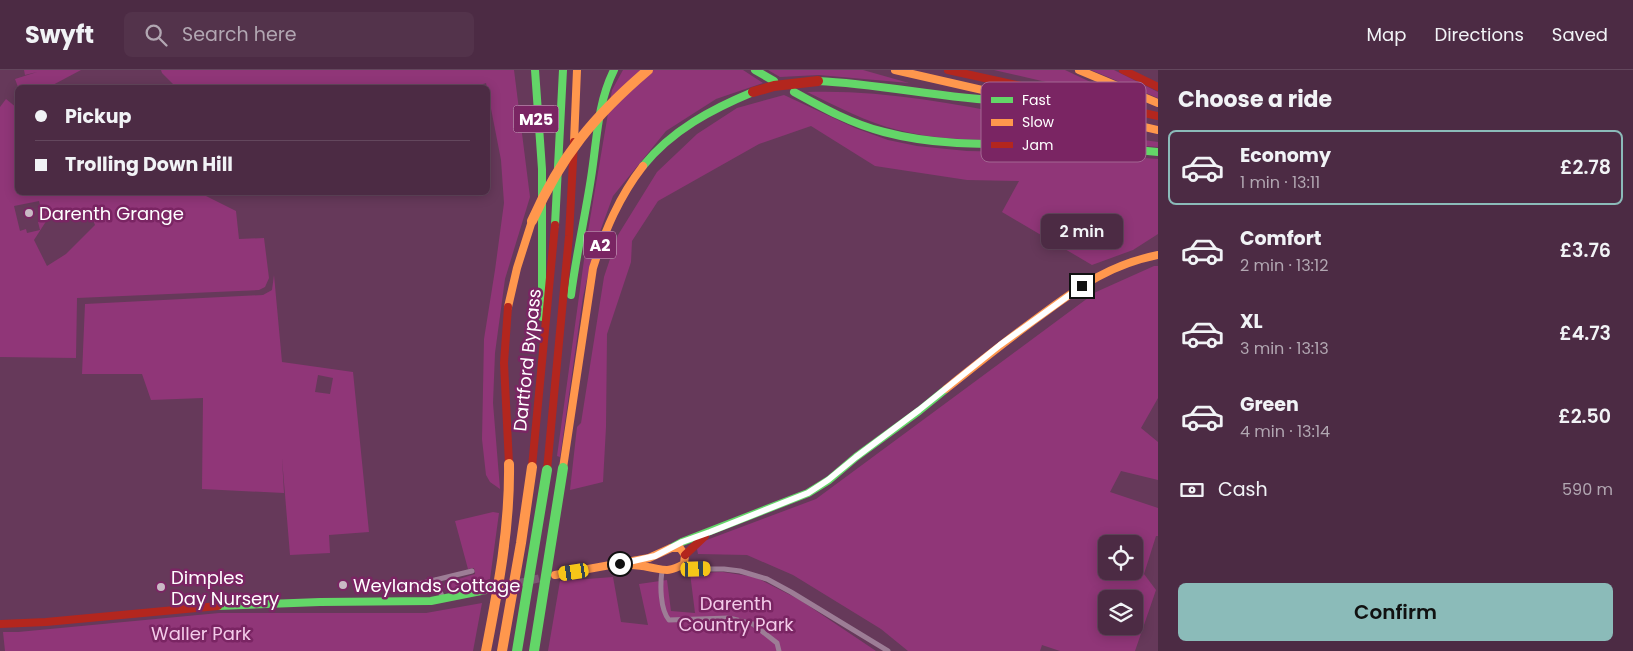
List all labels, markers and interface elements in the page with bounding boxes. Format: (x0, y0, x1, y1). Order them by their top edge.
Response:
search box (124, 12, 474, 57)
text: Swyft (25, 18, 94, 51)
icon: search (142, 21, 170, 49)
text: Search here (182, 21, 297, 48)
text: Map (1367, 22, 1406, 47)
text: Directions (1434, 22, 1524, 47)
text: Saved (1552, 22, 1608, 47)
legend (981, 82, 1146, 162)
text: Choose a ride (1178, 84, 1332, 115)
text: Fast (1022, 90, 1051, 110)
text: Pickup (65, 103, 131, 130)
road number: M25 (514, 106, 558, 132)
text: Slow (1022, 112, 1055, 132)
text: Jam (1022, 135, 1053, 155)
text: Economy (1240, 142, 1331, 169)
icon: car (1180, 145, 1225, 190)
text: Trolling Down Hill (65, 151, 233, 178)
text: £2.78 (1560, 154, 1611, 181)
text: 1 min · 13:11 (1240, 171, 1320, 194)
place label: Darenth Grange (39, 201, 184, 226)
marker: Darenth Grange (23, 207, 35, 219)
callout: 2 min (1041, 214, 1123, 248)
text: 2 min (1060, 220, 1104, 243)
text: Comfort (1240, 225, 1322, 252)
icon: car (1180, 228, 1225, 273)
road number: A2 (584, 232, 616, 258)
text: £3.76 (1560, 237, 1611, 264)
text: 2 min · 13:12 (1240, 254, 1328, 277)
route end (1071, 275, 1093, 297)
street label: Dartford Bypass (507, 287, 547, 433)
text: XL (1240, 308, 1263, 335)
icon: car (1180, 311, 1225, 356)
text: £4.73 (1559, 320, 1611, 347)
text: 3 min · 13:13 (1240, 337, 1329, 360)
text: Green (1240, 391, 1299, 418)
icon: car (1180, 394, 1225, 439)
text: £2.50 (1558, 403, 1611, 430)
text: 4 min · 13:14 (1240, 420, 1330, 443)
icon: cash (1178, 476, 1206, 504)
text: Cash (1218, 476, 1268, 503)
text: 590 m (1562, 478, 1613, 501)
map controls (1098, 535, 1143, 635)
button: locate (1098, 535, 1143, 580)
route start (609, 553, 631, 575)
car (680, 561, 711, 577)
car (558, 562, 589, 582)
place label: Dimples Day Nursery (171, 565, 279, 611)
place label: Weylands Cottage (353, 573, 520, 598)
marker: Weylands Cottage (337, 579, 349, 591)
marker: Dimples Day Nursery (155, 581, 167, 593)
button: Confirm (1178, 583, 1613, 641)
button: layers (1098, 590, 1143, 635)
park label: Darenth Country Park (678, 591, 794, 637)
park label: Waller Park (151, 621, 252, 646)

